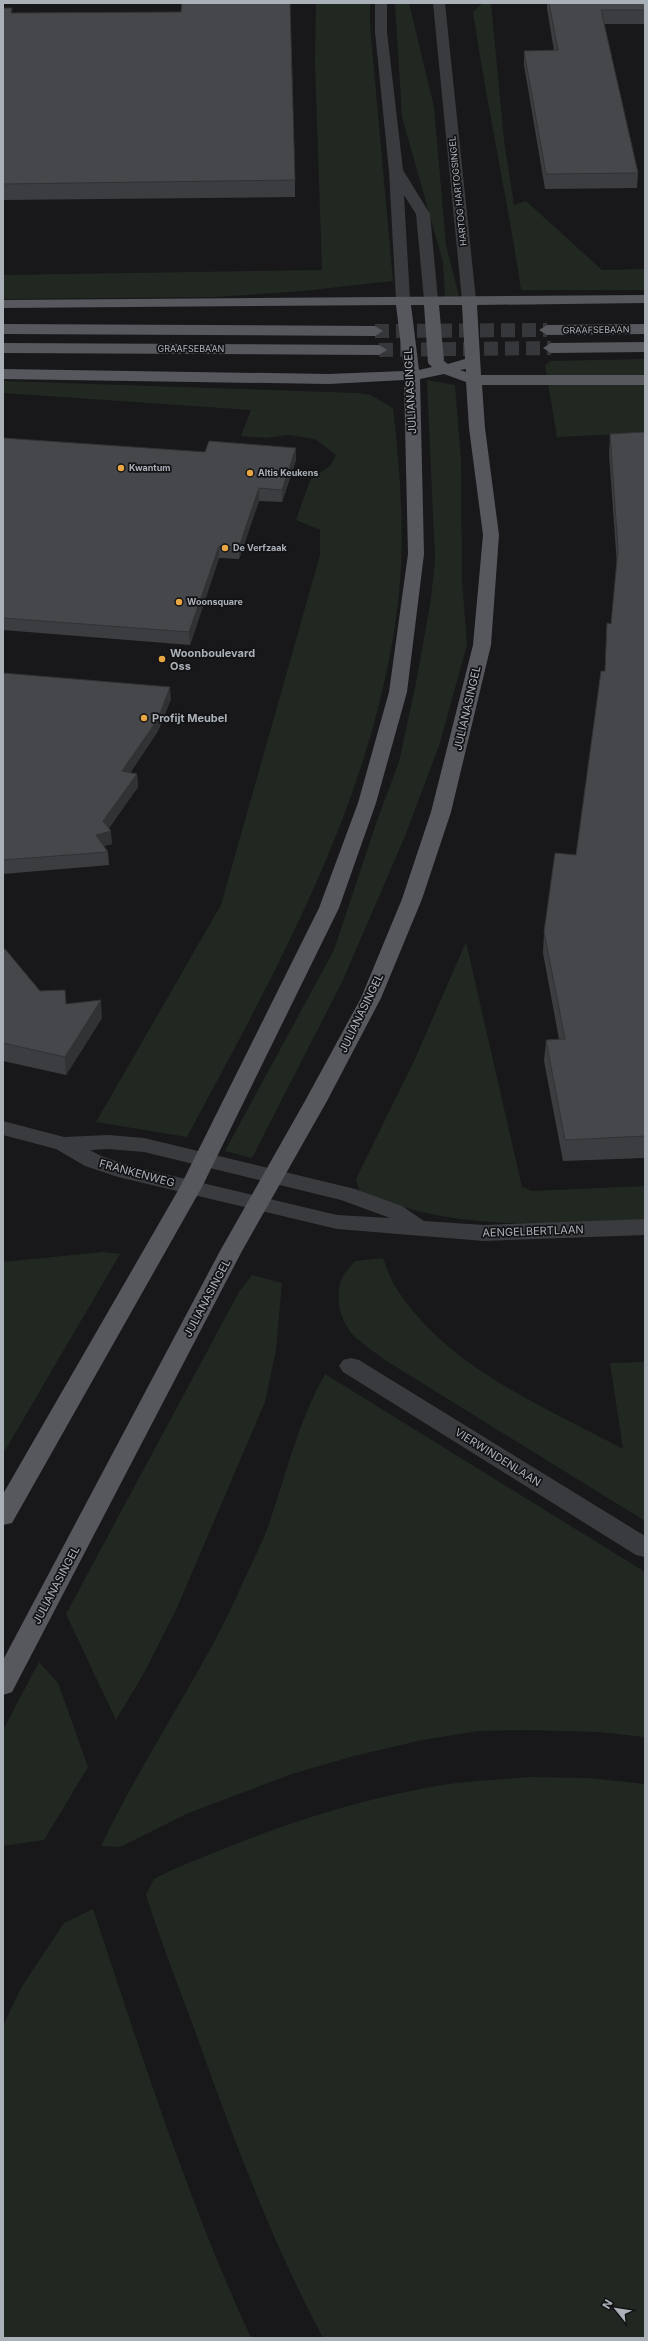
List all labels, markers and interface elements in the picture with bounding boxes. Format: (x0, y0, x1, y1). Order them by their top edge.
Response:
street label: HARTOG HARTOGSINGEL (446, 136, 469, 247)
street label: GRAAFSEBAAN (563, 323, 629, 336)
street label: GRAAFSEBAAN (158, 343, 224, 354)
street label: JULIANASINGEL (401, 347, 419, 435)
place label: Kwantum (129, 462, 170, 473)
marker: Kwantum (116, 463, 126, 473)
place label: Altis Keukens (258, 467, 318, 478)
marker: Altis Keukens (245, 468, 255, 478)
place label: De Verfzaak (233, 542, 288, 553)
marker: De Verfzaak (220, 543, 230, 553)
place label: Woonsquare (187, 596, 244, 607)
marker: Woonsquare (174, 597, 184, 607)
place label: Woonboulevard Oss (170, 646, 255, 673)
marker: Woonboulevard Oss (157, 654, 167, 664)
street label: JULIANASINGEL (450, 664, 484, 752)
place label: Profijt Meubel (152, 711, 227, 725)
marker: Profijt Meubel (139, 713, 149, 723)
street label: JULIANASINGEL (336, 971, 386, 1055)
street label: FRANKENWEG (98, 1156, 176, 1190)
street label: AENGELBERTLAAN (482, 1222, 584, 1240)
street label: JULIANASINGEL (181, 1257, 233, 1339)
street label: VIERWINDENLAAN (452, 1425, 544, 1489)
street label: JULIANASINGEL (30, 1544, 82, 1626)
north arrow (596, 2289, 636, 2329)
text: N (599, 2297, 615, 2311)

